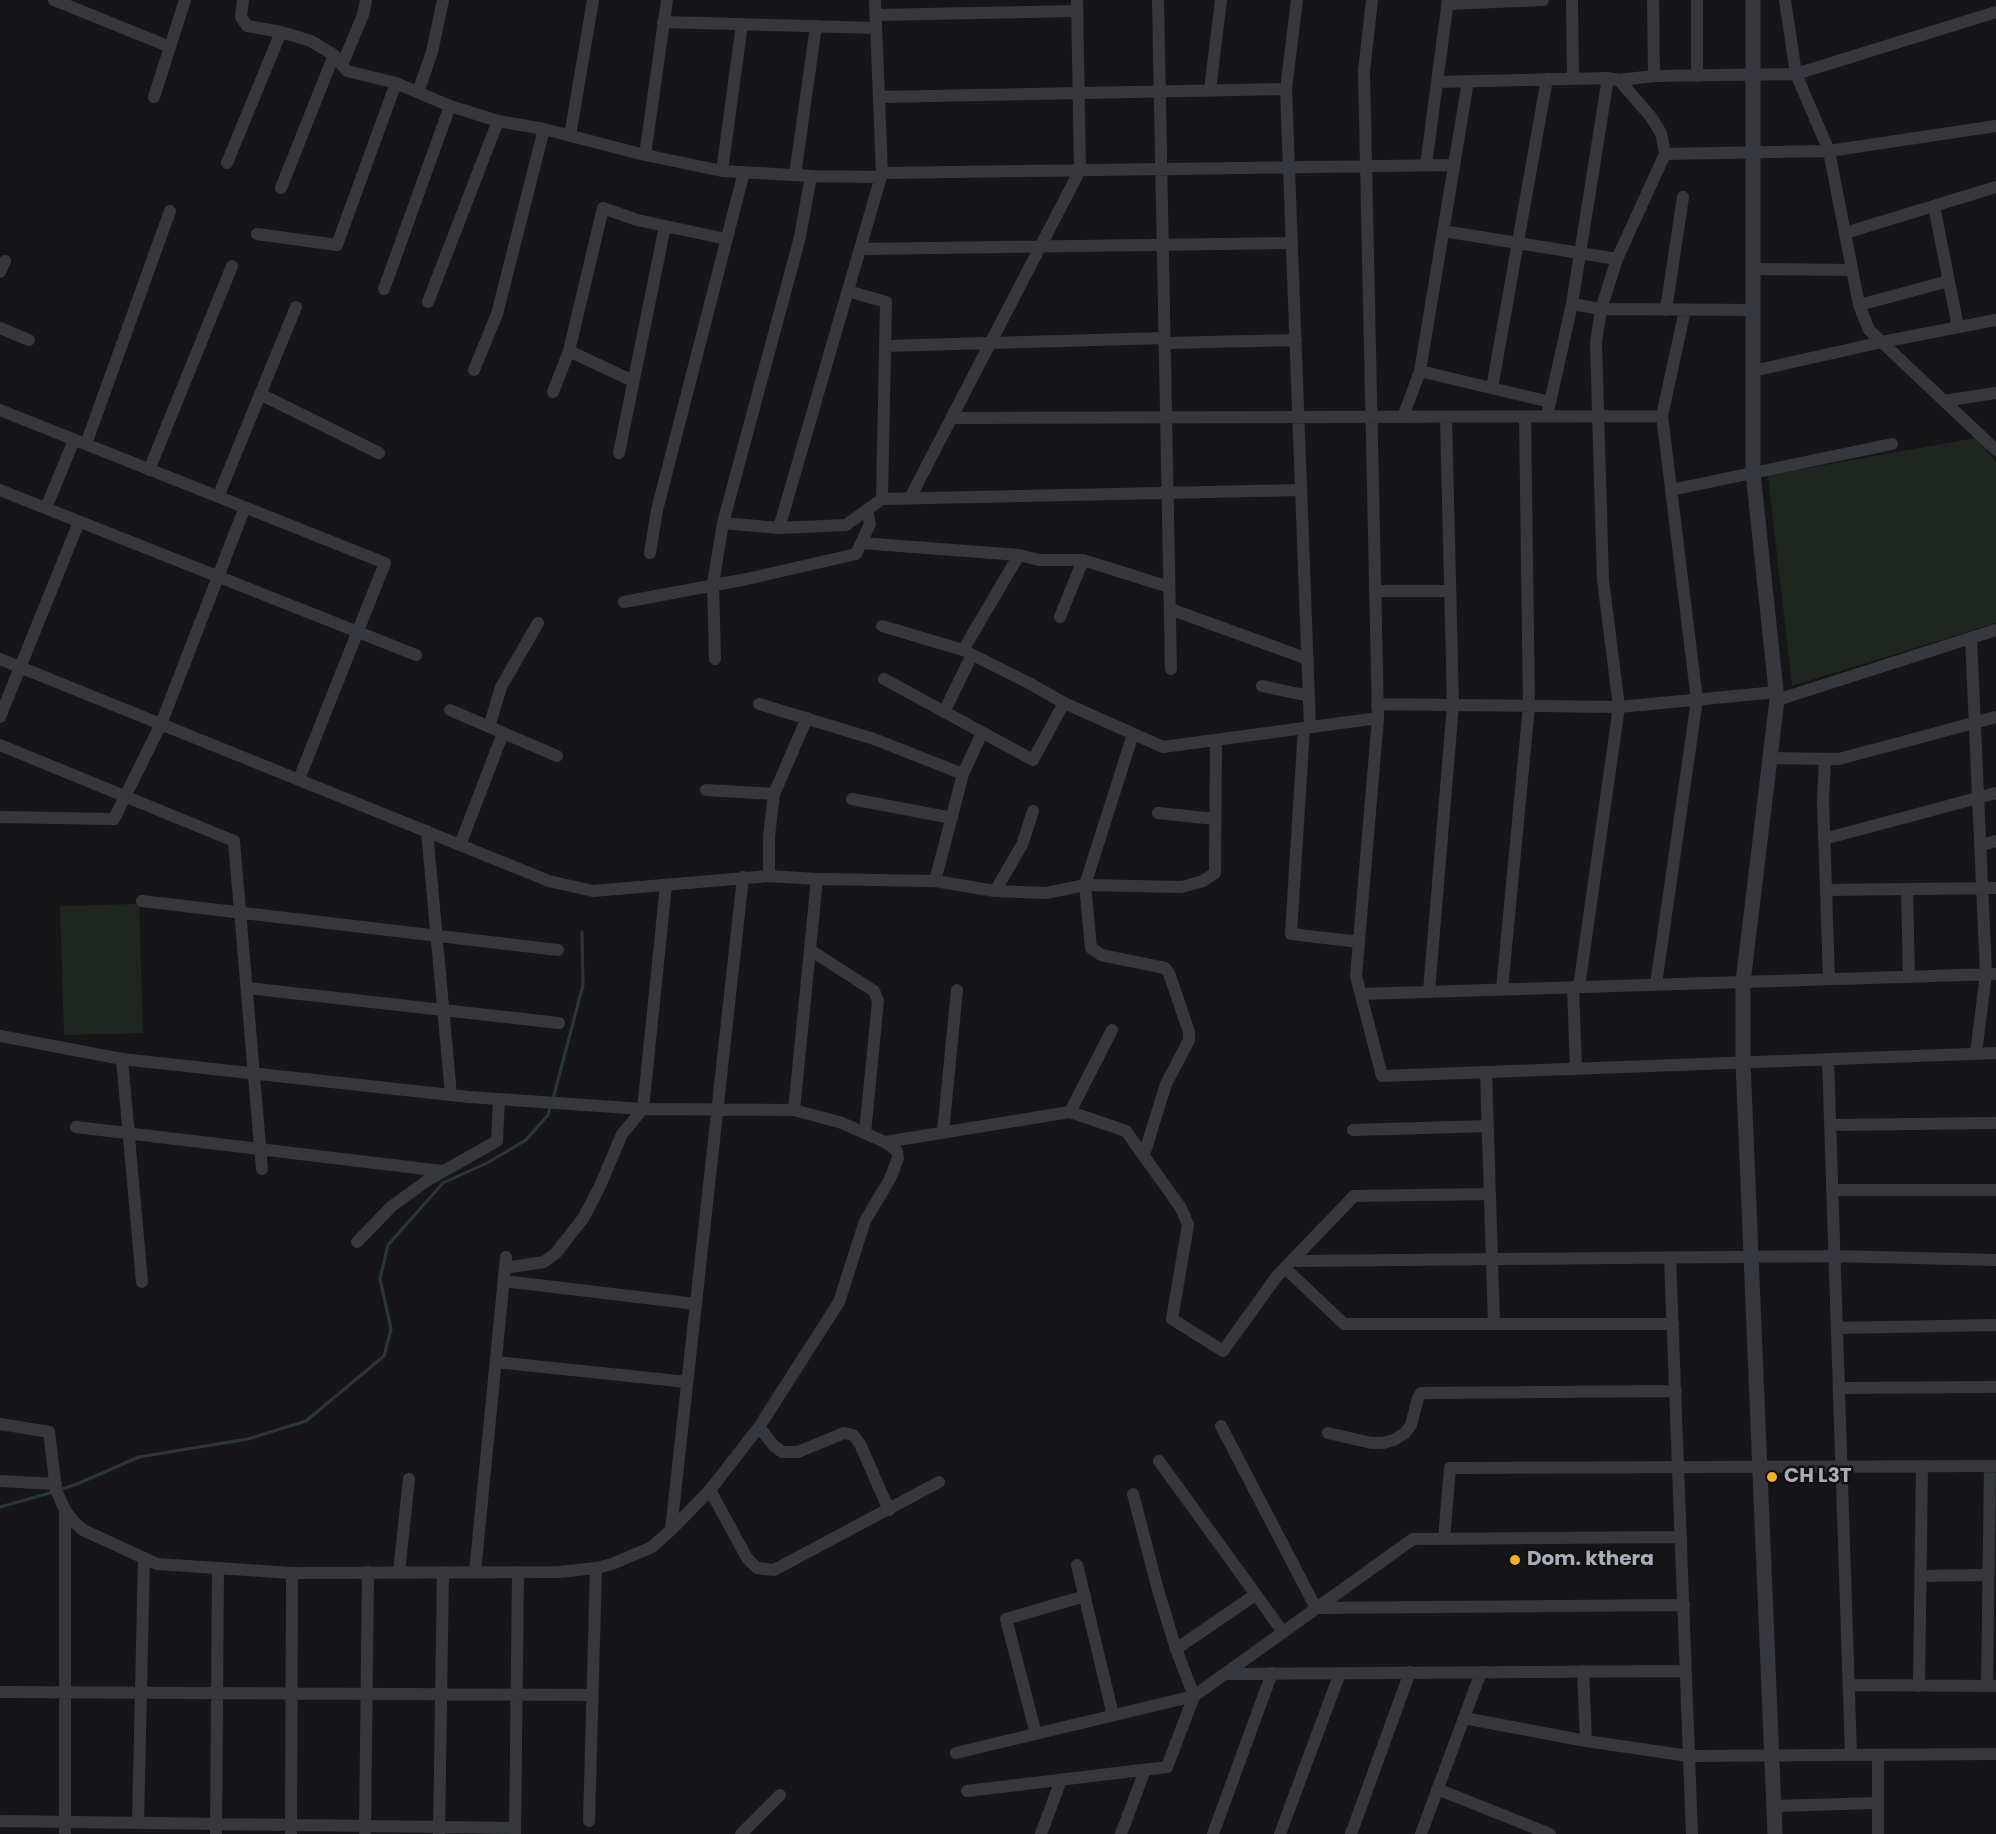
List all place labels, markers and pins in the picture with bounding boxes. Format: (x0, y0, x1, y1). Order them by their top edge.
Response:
place label: CH L3T (1784, 1465, 1852, 1489)
marker: CH L3T (1765, 1470, 1779, 1484)
place label: Dom. kthera (1527, 1548, 1654, 1572)
marker: Dom. kthera (1508, 1553, 1522, 1567)

